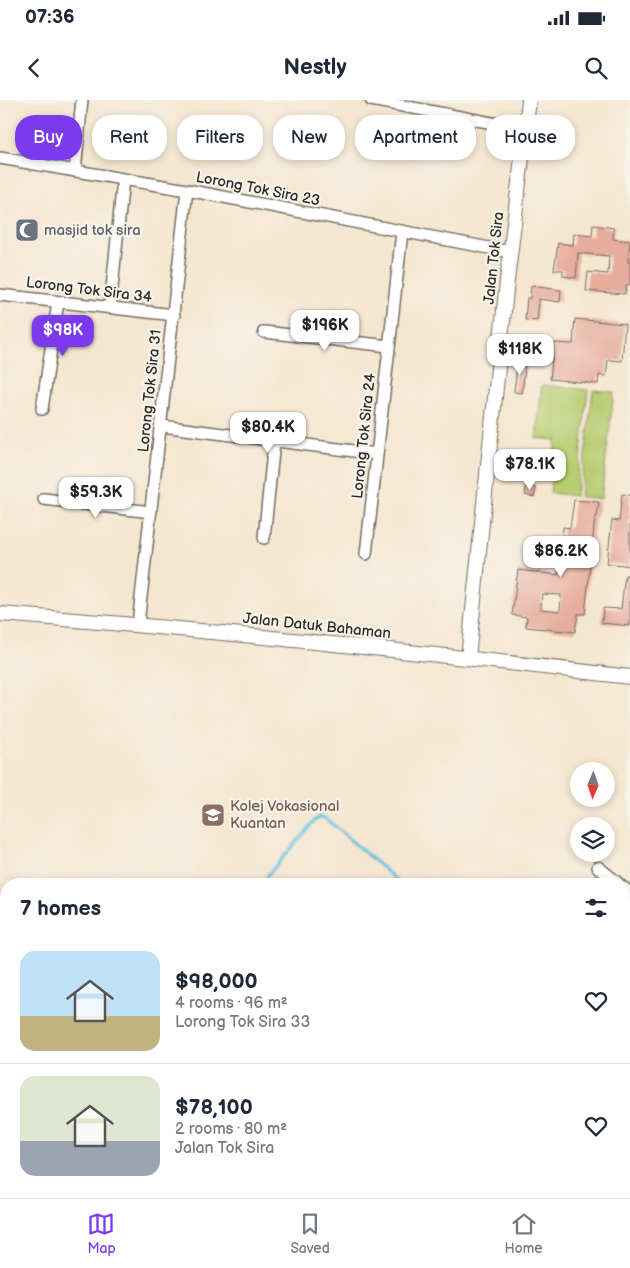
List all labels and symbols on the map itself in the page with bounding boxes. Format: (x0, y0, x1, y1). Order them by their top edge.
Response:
street label: Lorong Tok Sira 23 (194, 168, 322, 210)
street label: Jalan Tok Sira (480, 211, 508, 305)
mosque icon: masjid tok sira (14, 217, 40, 243)
place label: masjid tok sira (44, 221, 141, 240)
street label: Lorong Tok Sira 34 (25, 273, 153, 307)
pin: $196K (290, 310, 360, 352)
pin: $98K (33, 314, 93, 357)
street label: Lorong Tok Sira 31 (134, 329, 166, 453)
pin: $118K (485, 334, 555, 376)
street label: Lorong Tok Sira 24 (348, 372, 380, 500)
pin: $80.4K (227, 412, 309, 454)
pin: $78.1K (489, 448, 571, 491)
pin: $59.3K (55, 476, 137, 519)
pin: $86.2K (520, 536, 602, 578)
street label: Jalan Datuk Bahaman (242, 609, 392, 643)
north arrow (570, 762, 615, 808)
place label: Kolej Vokasional Kuantan (230, 797, 339, 833)
school or university icon: Kolej Vokasional Kuantan (200, 802, 226, 828)

